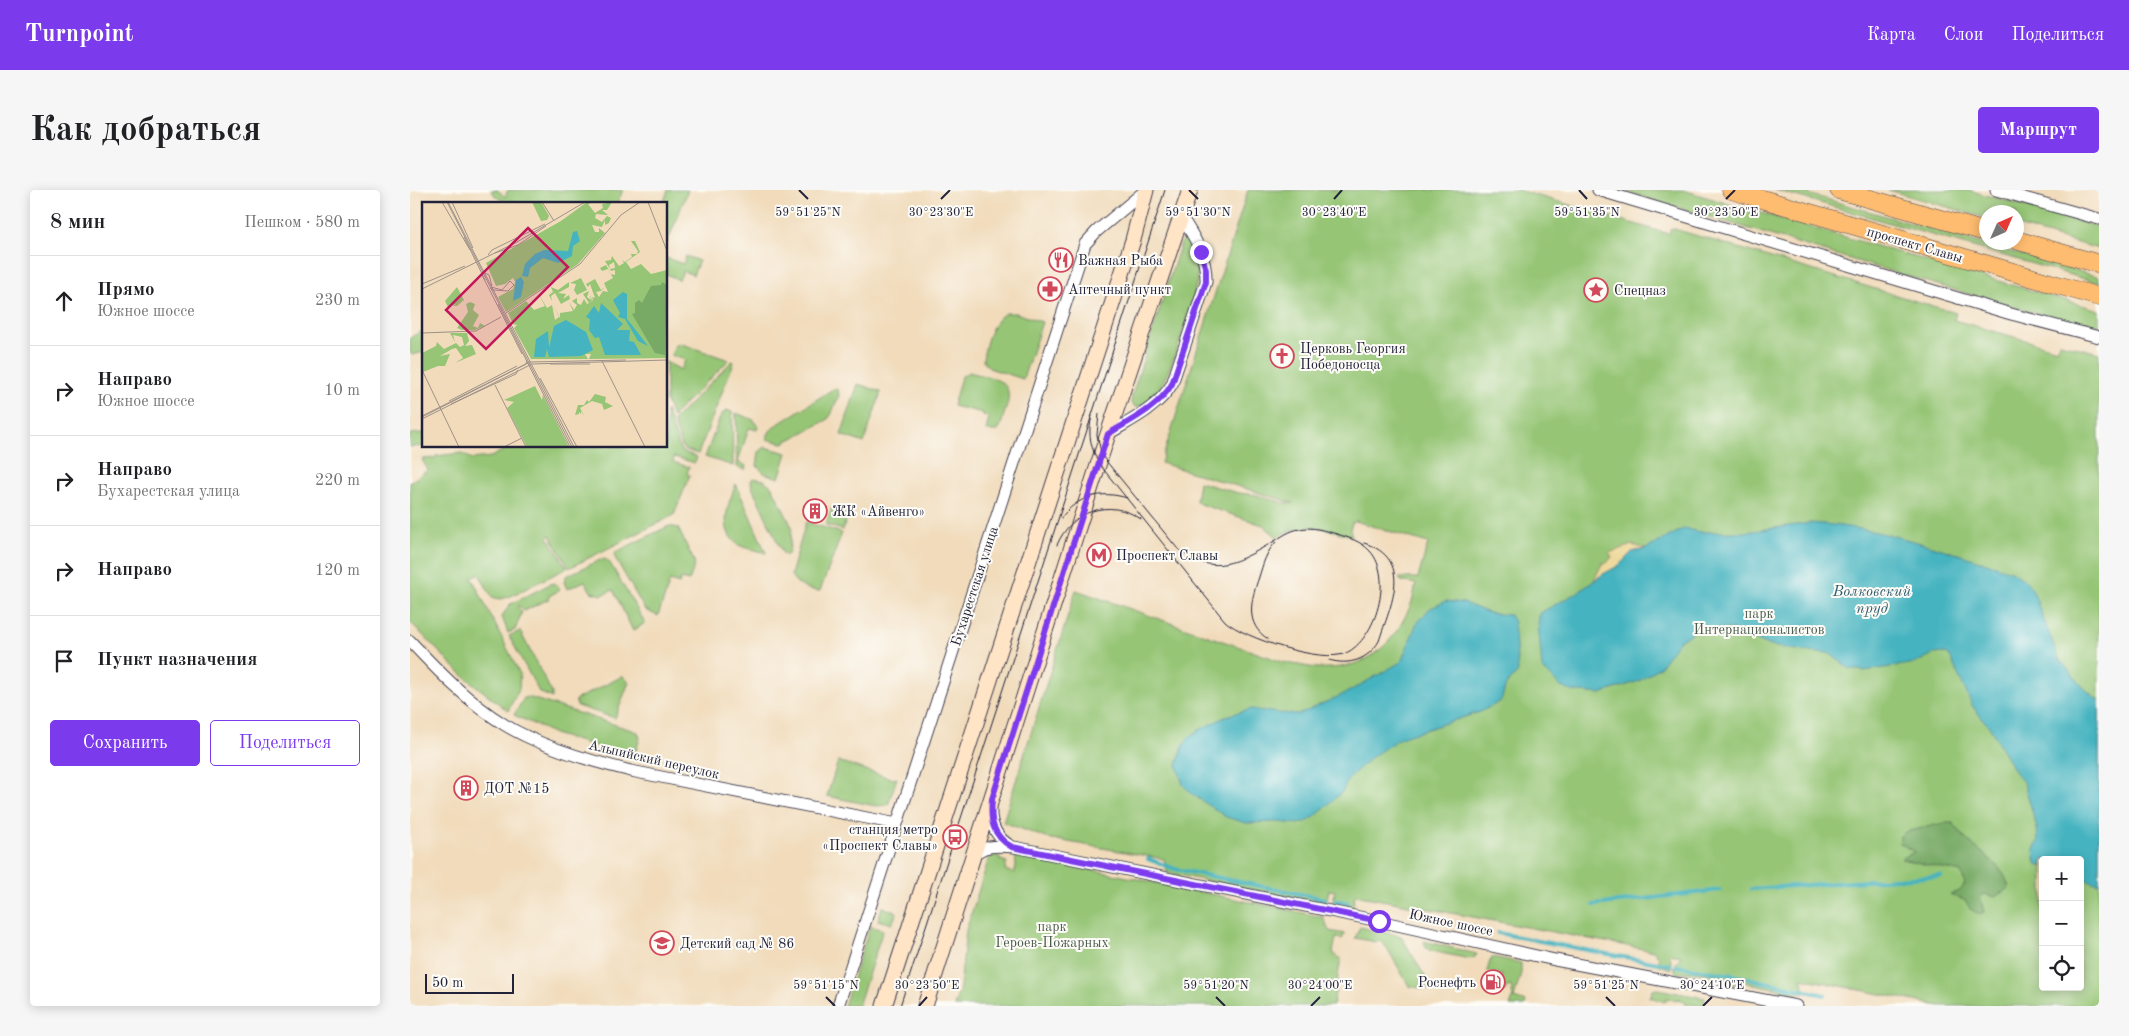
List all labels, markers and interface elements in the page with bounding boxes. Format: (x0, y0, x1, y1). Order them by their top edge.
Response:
text: Turnpoint (25, 23, 133, 47)
text: Карта (1867, 26, 1916, 44)
text: Слои (1944, 26, 1983, 44)
text: Поделиться (2011, 26, 2104, 44)
button: Маршрут (1978, 107, 2099, 153)
text: Как добраться (30, 113, 261, 148)
inset map (422, 202, 668, 448)
north arrow (1979, 205, 2024, 250)
text: 59°51'25"N (775, 206, 841, 219)
text: 59°51'30"N (1165, 206, 1231, 219)
text: 59°51'35"N (1554, 206, 1620, 219)
text: 30°23'50"E (1694, 206, 1758, 219)
text: 30°23'30"E (909, 207, 973, 219)
text: 30°23'40"E (1302, 207, 1366, 219)
text: 8 мин (50, 212, 105, 233)
text: Пешком · 580 m (244, 215, 360, 231)
street label: проспект Славы (1865, 225, 1964, 265)
route end (1190, 241, 1213, 264)
restaurant icon: Важная Рыба (1048, 247, 1074, 273)
place label: Важная Рыба (1078, 254, 1163, 268)
pharmacy icon: Аптечный пункт (1037, 276, 1063, 302)
place icon: Спецназ (1583, 277, 1609, 303)
text: Прямо (97, 281, 155, 300)
place label: Аптечный пункт (1068, 283, 1172, 297)
place label: Спецназ (1614, 284, 1666, 298)
icon: ahead (50, 287, 78, 315)
text: 230 m (315, 293, 360, 309)
text: Южное шоссе (97, 304, 195, 320)
place label: Церковь Георгия Победоносца (1300, 342, 1406, 372)
church icon: Церковь Георгия Победоносца (1269, 343, 1295, 369)
text: Направо (97, 371, 172, 390)
icon: right (50, 377, 78, 405)
text: 10 m (324, 383, 360, 399)
text: Южное шоссе (97, 394, 195, 410)
text: Направо (97, 461, 172, 480)
icon: right (50, 467, 78, 495)
text: 220 m (315, 473, 360, 489)
text: Бухарестская улица (97, 484, 240, 500)
building icon: ЖК «Айвенго» (802, 498, 828, 524)
place label: ЖК «Айвенго» (832, 505, 925, 519)
street label: Бухарестская улица (949, 525, 1001, 648)
metro station icon: Проспект Славы (1086, 542, 1112, 568)
place label: Проспект Славы (1116, 549, 1218, 563)
icon: right (50, 557, 78, 585)
text: Направо (97, 561, 172, 580)
text: 120 m (315, 563, 360, 579)
water label: Волковский пруд (1832, 585, 1912, 617)
park label: парк Интернационалистов (1693, 607, 1825, 637)
icon: arrive (50, 647, 78, 675)
text: Пункт назначения (97, 651, 257, 670)
button: Сохранить (50, 720, 200, 766)
button: Поделиться (210, 720, 360, 766)
street label: Альпийский переулок (587, 738, 721, 782)
building icon: ДОТ №15 (453, 775, 479, 801)
place label: ДОТ №15 (484, 782, 549, 796)
place label: станция метро «Проспект Славы» (822, 823, 938, 853)
bus stop icon: станция метро «Проспект Славы» (942, 824, 968, 850)
map controls (2039, 856, 2084, 991)
button: + (2039, 856, 2084, 901)
button: − (2039, 901, 2084, 946)
street label: Южное шоссе (1408, 907, 1494, 939)
route start (1368, 910, 1391, 933)
park label: парк Героев-Пожарных (995, 920, 1109, 950)
school or university icon: Детский сад № 86 (649, 930, 675, 956)
place label: Детский сад № 86 (680, 937, 794, 951)
button: locate (2039, 946, 2084, 991)
fuel station icon: Роснефть (1480, 969, 1506, 995)
scale bar (425, 971, 514, 994)
text: 50 m (432, 976, 463, 990)
place label: Роснефть (1418, 976, 1476, 991)
text: 59°51'15"N (793, 979, 859, 992)
text: 30°23'50"E (895, 979, 959, 992)
text: 59°51'20"N (1183, 979, 1249, 992)
text: 59°51'25"N (1573, 979, 1639, 992)
text: 30°24'00"E (1288, 980, 1352, 992)
text: 30°24'10"E (1680, 980, 1744, 992)

